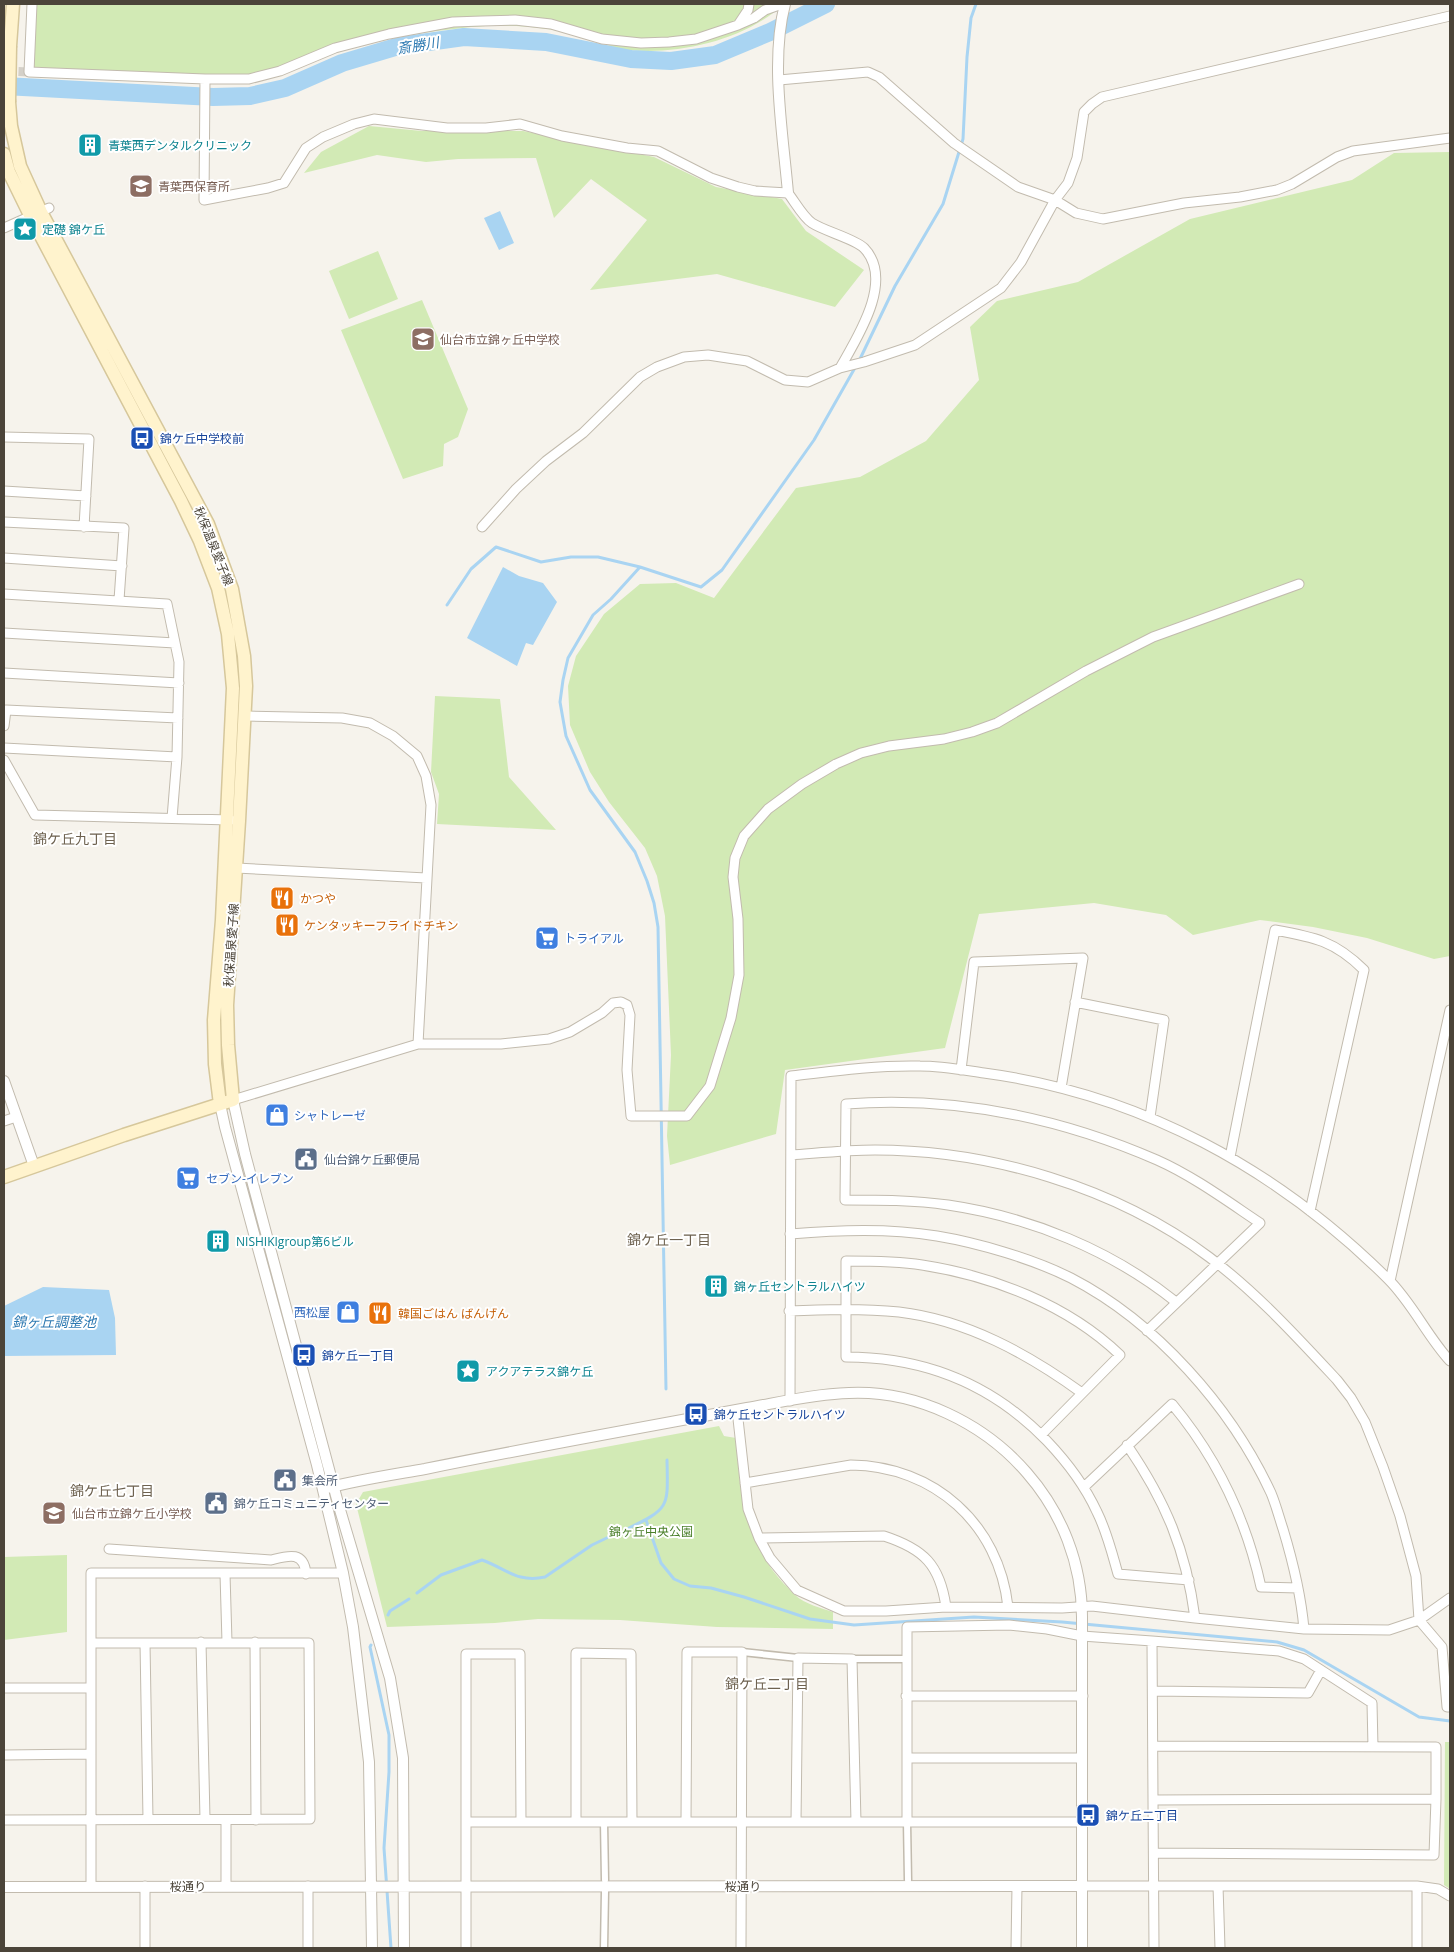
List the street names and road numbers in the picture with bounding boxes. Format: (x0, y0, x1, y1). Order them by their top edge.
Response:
street label: 秋保温泉愛子線 (190, 504, 238, 588)
street label: 秋保温泉愛子線 (220, 903, 242, 987)
street label: 桜通り (170, 1878, 206, 1895)
street label: 桜通り (725, 1878, 761, 1895)

